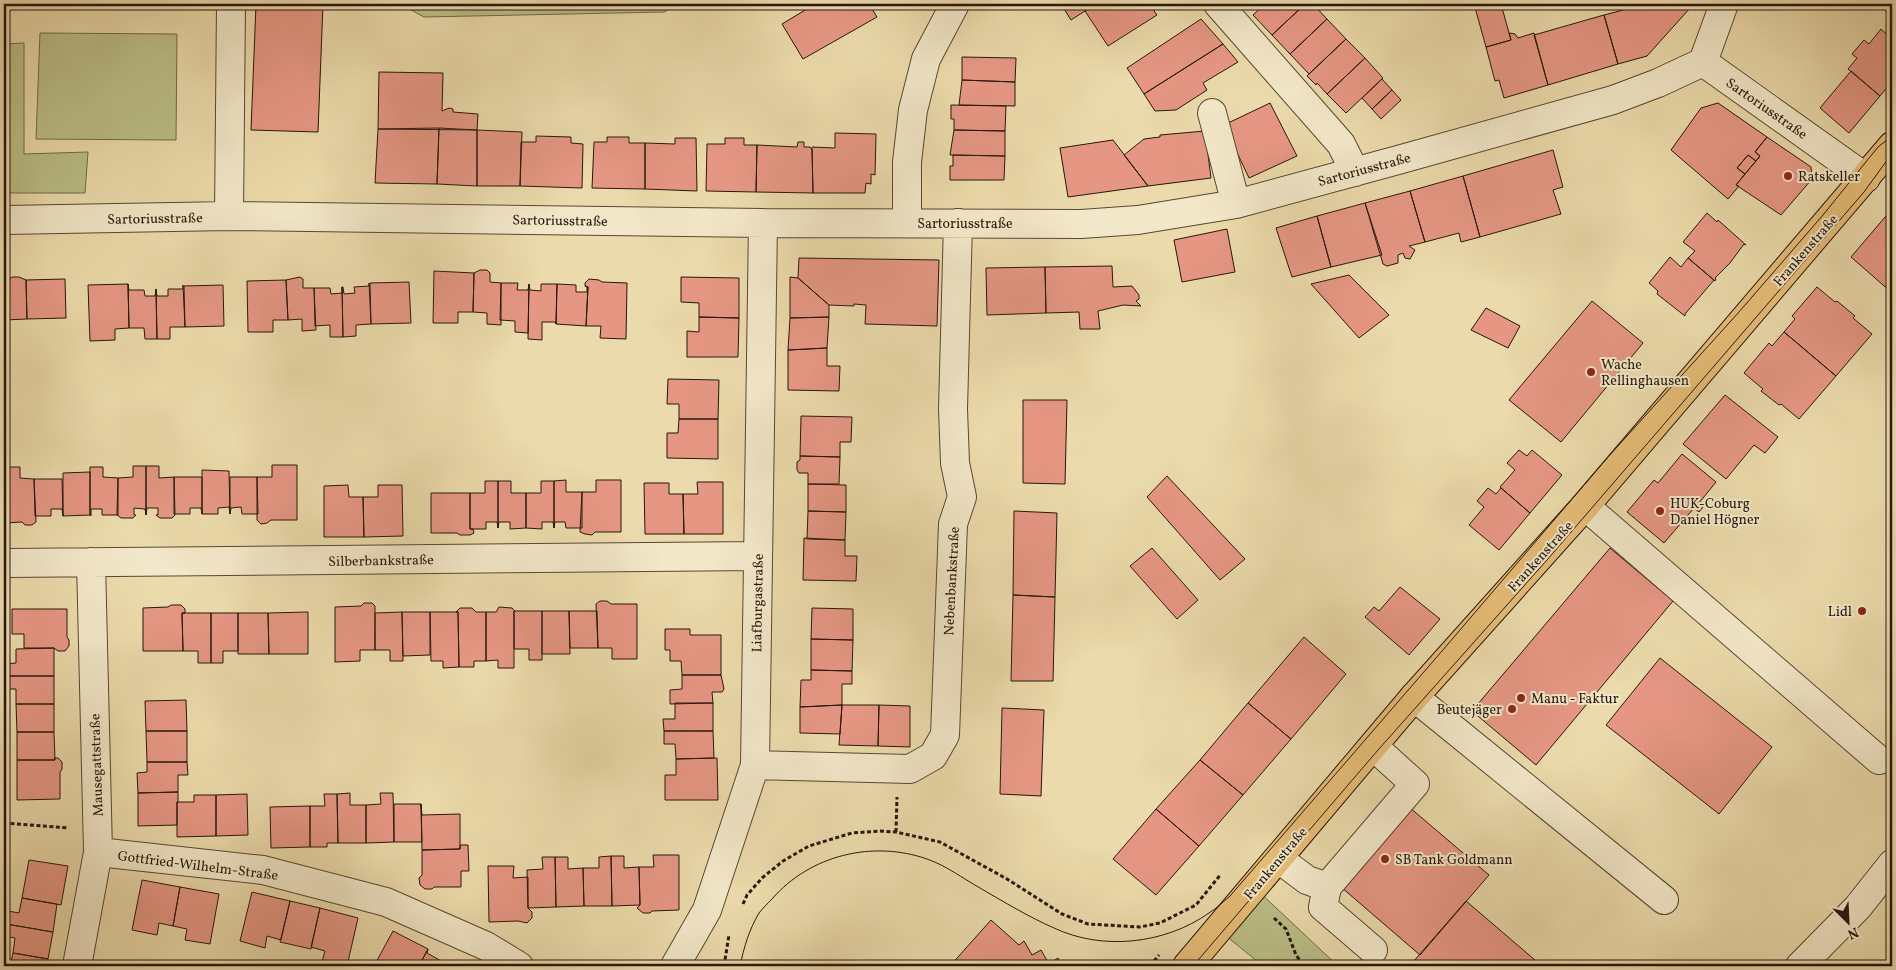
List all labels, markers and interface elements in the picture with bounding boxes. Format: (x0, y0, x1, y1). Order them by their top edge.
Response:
street label: Sartoriusstraße (1722, 74, 1811, 145)
street label: Sartoriusstraße (1316, 149, 1413, 192)
place label: Ratskeller (1798, 168, 1860, 187)
marker: Ratskeller (1782, 170, 1794, 182)
street label: Sartoriusstraße (107, 209, 203, 230)
street label: Sartoriusstraße (512, 211, 608, 232)
street label: Frankenstraße (1770, 211, 1843, 291)
street label: Sartoriusstraße (917, 215, 1013, 234)
place label: Wache Rellinghausen (1601, 356, 1689, 391)
marker: Wache Rellinghausen (1585, 366, 1597, 378)
place label: HUK-Coburg Daniel Högner (1670, 495, 1760, 530)
marker: HUK-Coburg Daniel Högner (1654, 505, 1666, 517)
street label: Frankenstraße (1504, 517, 1578, 597)
street label: Nebenbankstraße (940, 526, 965, 636)
street label: Silberbankstraße (328, 551, 434, 572)
street label: Liafburgastraße (748, 553, 769, 653)
place label: Lidl (1828, 603, 1852, 622)
marker: Lidl (1856, 605, 1868, 617)
place label: Manu - Faktur (1531, 690, 1619, 709)
marker: Manu - Faktur (1515, 692, 1527, 704)
place label: Beutejäger (1437, 701, 1502, 720)
marker: Beutejäger (1506, 703, 1518, 715)
street label: Mausegattstraße (86, 713, 109, 817)
street label: Frankenstraße (1240, 823, 1313, 904)
street label: Gottfried-Wilhelm-Straße (116, 847, 280, 886)
place label: SB Tank Goldmann (1395, 851, 1513, 870)
marker: SB Tank Goldmann (1379, 853, 1391, 865)
north arrow (1824, 898, 1874, 948)
text: N (1844, 922, 1861, 943)

